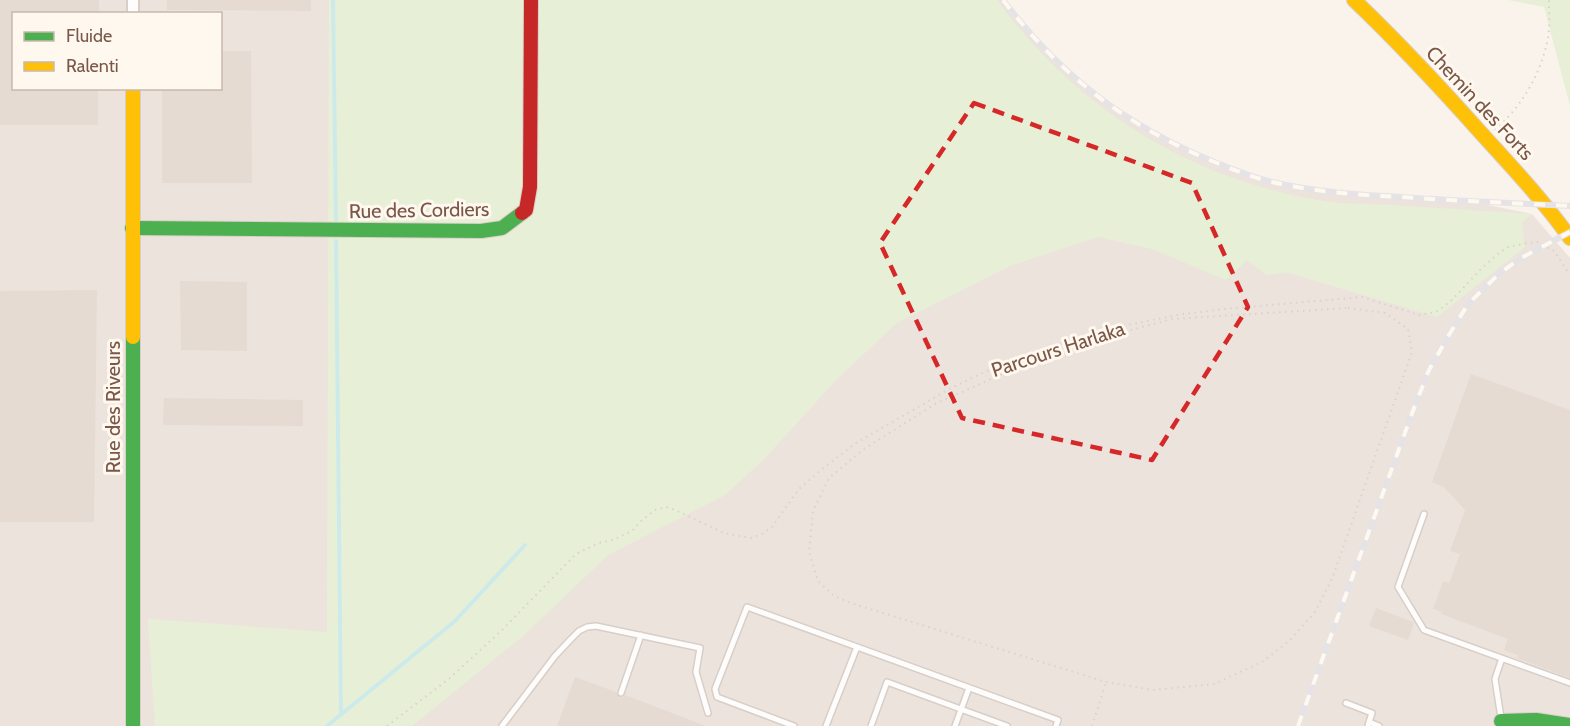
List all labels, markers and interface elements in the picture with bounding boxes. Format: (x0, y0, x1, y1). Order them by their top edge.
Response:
legend (12, 12, 222, 90)
text: Fluide (66, 25, 112, 47)
street label: Chemin des Forts (1421, 41, 1539, 165)
text: Ralenti (66, 55, 119, 77)
street label: Rue des Cordiers (349, 197, 489, 223)
street label: Parcours Harlaka (988, 316, 1128, 382)
street label: Rue des Riveurs (101, 341, 125, 473)

